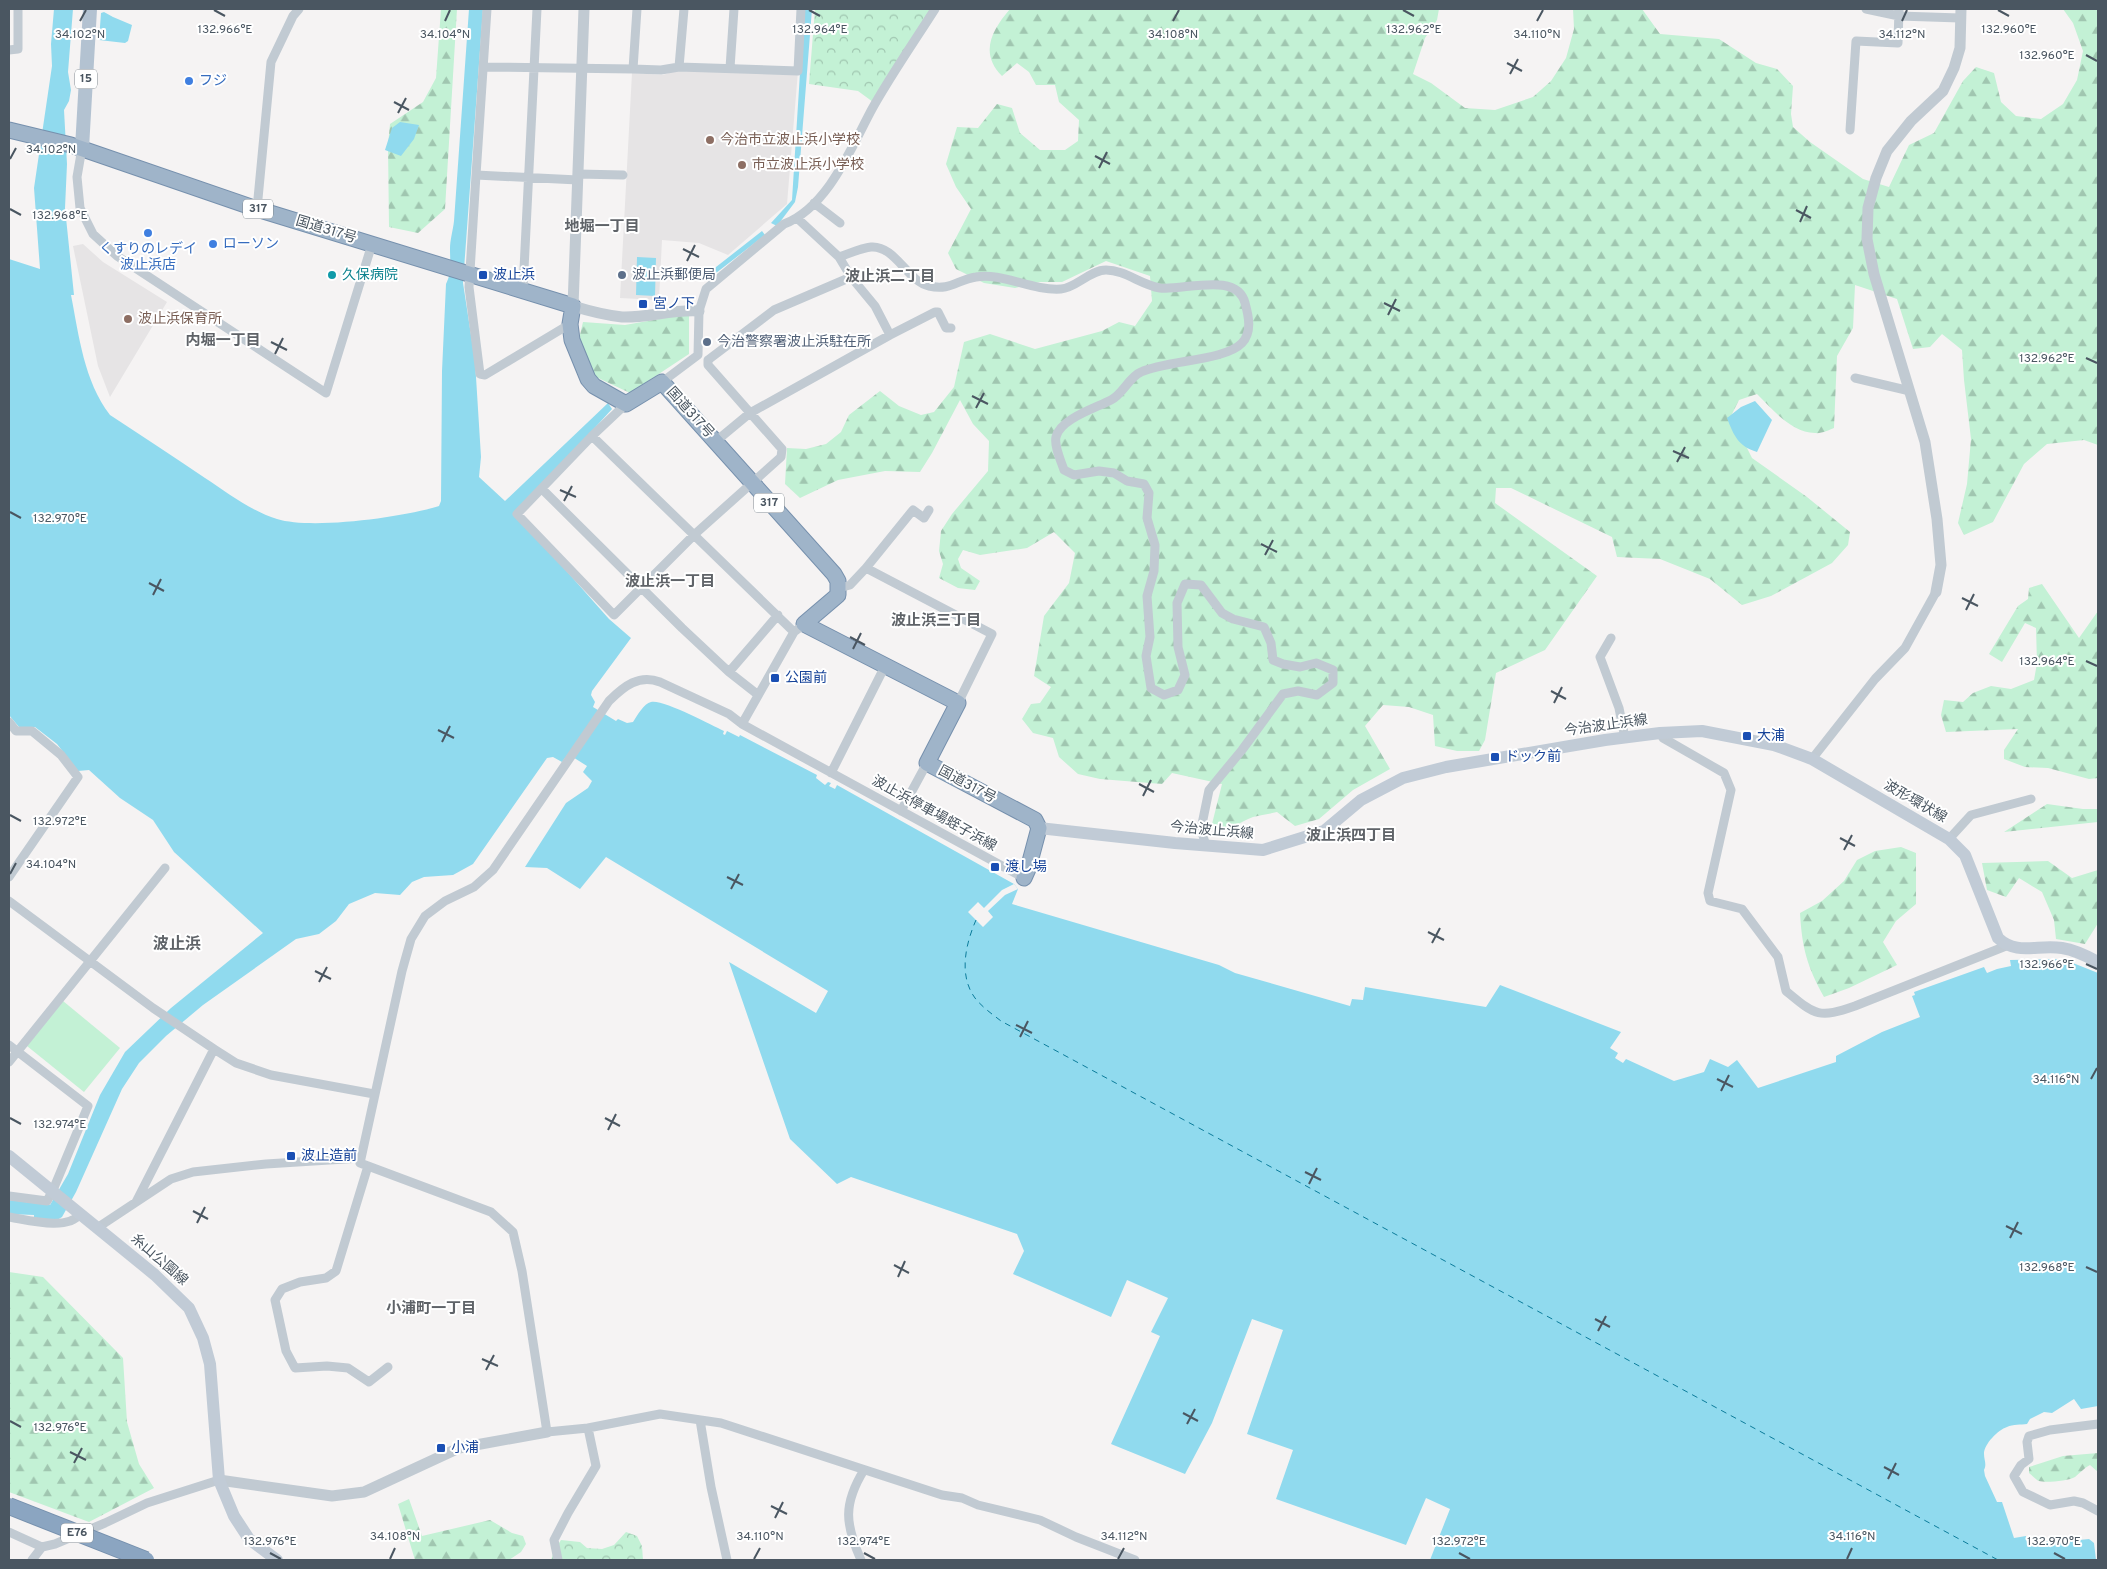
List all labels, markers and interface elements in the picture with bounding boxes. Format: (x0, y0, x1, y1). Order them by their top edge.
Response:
text: 132.966°E (197, 22, 253, 38)
text: 132.964°E (792, 22, 848, 38)
text: 132.962°E (1386, 22, 1442, 38)
text: 132.960°E (1981, 22, 2037, 38)
text: 34.102°N (55, 27, 105, 43)
text: 34.104°N (420, 27, 470, 43)
text: 34.108°N (1148, 27, 1198, 43)
text: 34.110°N (1513, 27, 1561, 43)
text: 34.112°N (1878, 27, 1926, 43)
text: 132.960°E (2019, 48, 2075, 64)
road number: 15 (75, 70, 97, 88)
place label: フジ (199, 73, 227, 90)
marker: フジ (183, 75, 195, 87)
place label: 今治市立波止浜小学校 (720, 132, 860, 149)
marker: 今治市立波止浜小学校 (704, 134, 716, 146)
text: 34.102°N (26, 142, 76, 158)
place label: 市立波止浜小学校 (752, 157, 864, 174)
marker: 市立波止浜小学校 (736, 159, 748, 171)
road number: 317 (243, 200, 273, 218)
text: 132.968°E (32, 208, 88, 224)
street label: 国道317号 (293, 213, 359, 247)
district label: 地堀一丁目 (564, 218, 640, 237)
marker: くすりのレデイ 波止浜店 (142, 227, 154, 239)
place label: ローソン (223, 236, 279, 253)
marker: ローソン (207, 238, 219, 250)
place label: くすりのレデイ 波止浜店 (99, 241, 197, 274)
place label: 久保病院 (342, 267, 398, 284)
place label: 波止浜 (493, 267, 535, 284)
place label: 波止浜郵便局 (632, 267, 716, 284)
district label: 波止浜二丁目 (845, 268, 935, 287)
marker: 久保病院 (326, 269, 338, 281)
marker: 波止浜 (477, 269, 489, 281)
marker: 波止浜郵便局 (616, 269, 628, 281)
place label: 宮ノ下 (653, 296, 695, 313)
marker: 宮ノ下 (637, 298, 649, 310)
place label: 波止浜保育所 (138, 311, 222, 328)
marker: 波止浜保育所 (122, 313, 134, 325)
district label: 内堀一丁目 (185, 332, 261, 351)
place label: 今治警察署波止浜駐在所 (717, 334, 871, 351)
marker: 今治警察署波止浜駐在所 (701, 336, 713, 348)
text: 132.962°E (2019, 351, 2075, 367)
street label: 国道317号 (663, 384, 717, 442)
road number: 317 (754, 493, 784, 512)
text: 132.970°E (33, 511, 87, 527)
district label: 波止浜一丁目 (625, 573, 715, 592)
district label: 波止浜三丁目 (891, 612, 981, 631)
text: 132.964°E (2019, 654, 2075, 670)
place label: 公園前 (785, 669, 827, 687)
marker: 公園前 (769, 672, 781, 684)
street label: 今治波止浜線 (1563, 712, 1649, 740)
place label: 大浦 (1757, 728, 1785, 745)
marker: 大浦 (1741, 730, 1753, 742)
place label: ドック前 (1505, 748, 1561, 766)
marker: ドック前 (1489, 751, 1501, 763)
street label: 国道317号 (935, 763, 999, 807)
street label: 波止浜停車場蛭子浜線 (869, 773, 999, 855)
street label: 波形環状線 (1880, 776, 1950, 827)
text: 132.972°E (33, 814, 87, 830)
street label: 今治波止浜線 (1169, 819, 1255, 843)
district label: 波止浜四丁目 (1306, 827, 1396, 846)
text: 34.104°N (26, 857, 76, 873)
place label: 渡し場 (1005, 859, 1047, 876)
marker: 渡し場 (989, 861, 1001, 873)
district label: 波止浜 (153, 935, 201, 955)
text: 132.966°E (2019, 957, 2075, 973)
text: 34.116°N (2033, 1072, 2079, 1088)
text: 132.974°E (34, 1117, 86, 1133)
place label: 波止造前 (301, 1147, 357, 1165)
marker: 波止造前 (285, 1150, 297, 1162)
street label: 糸山公園線 (127, 1231, 191, 1289)
text: 132.968°E (2019, 1260, 2075, 1276)
district label: 小浦町一丁目 (386, 1299, 476, 1319)
text: 132.976°E (33, 1420, 87, 1436)
place label: 小浦 (451, 1440, 479, 1457)
marker: 小浦 (435, 1442, 447, 1454)
road number: E76 (61, 1524, 93, 1542)
text: 34.108°N (370, 1529, 420, 1545)
text: 34.110°N (736, 1529, 784, 1545)
text: 34.112°N (1100, 1529, 1148, 1545)
text: 34.116°N (1829, 1529, 1875, 1545)
text: 132.976°E (243, 1534, 297, 1550)
text: 132.974°E (838, 1534, 890, 1550)
text: 132.972°E (1432, 1534, 1486, 1550)
text: 132.970°E (2027, 1534, 2081, 1550)

